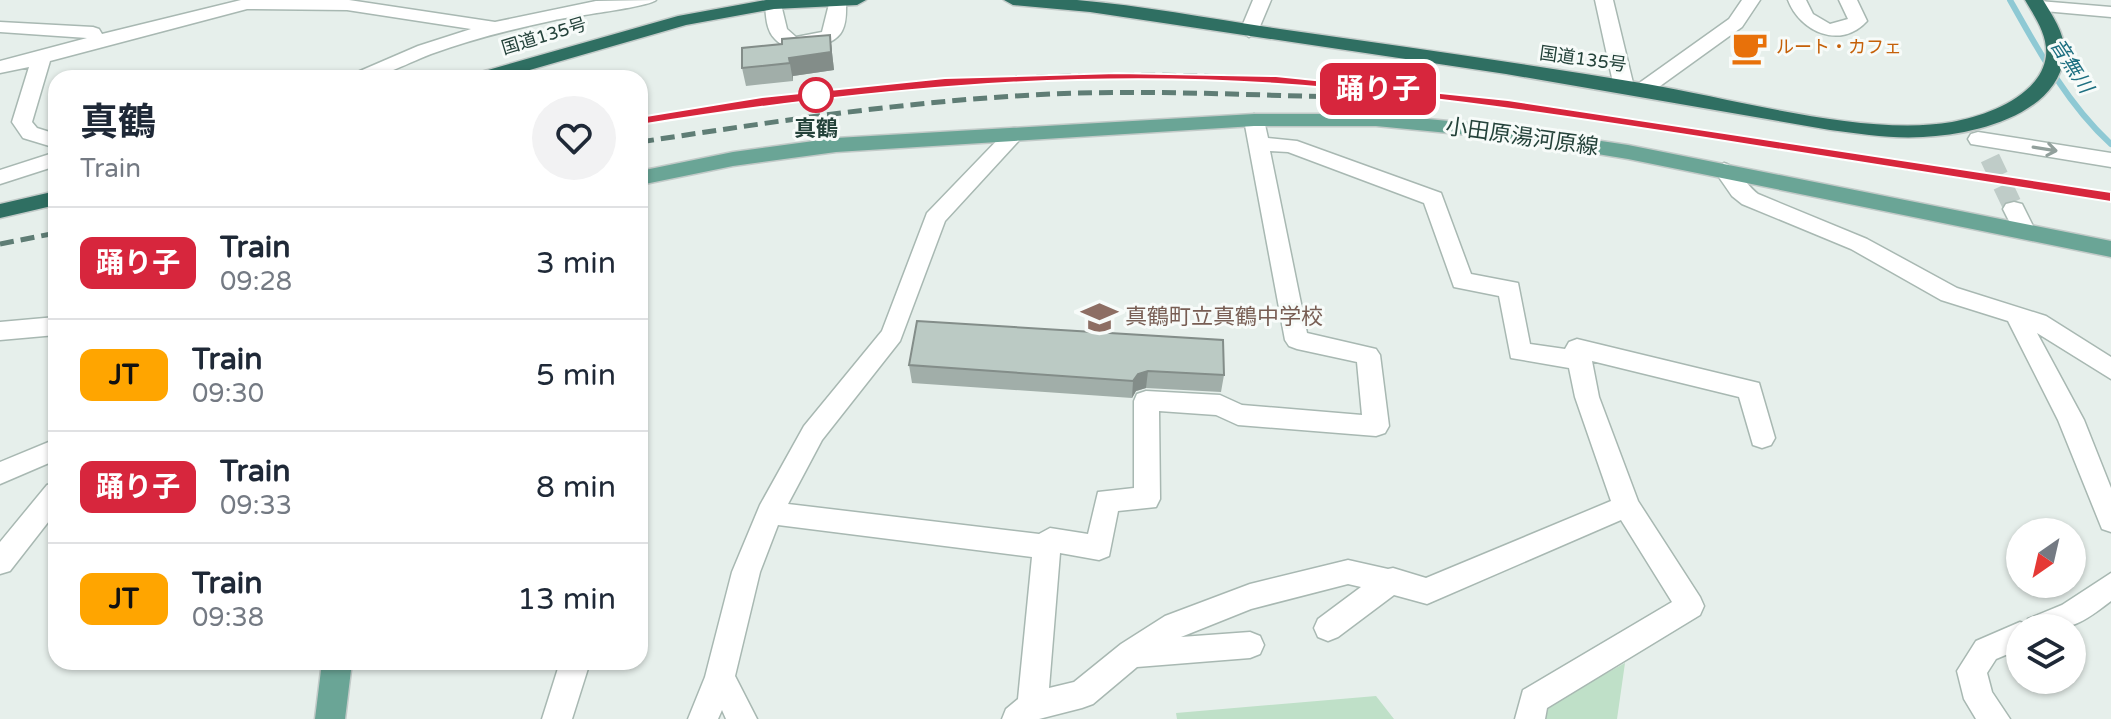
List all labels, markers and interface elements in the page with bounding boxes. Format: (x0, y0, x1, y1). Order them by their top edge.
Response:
street label: 国道135号 (499, 13, 589, 59)
cafe icon: ルート・カフェ (1731, 28, 1769, 66)
water label: 音無川 (2045, 34, 2098, 99)
place label: ルート・カフェ (1776, 36, 1902, 58)
street label: 国道135号 (1538, 42, 1628, 76)
line badge: 踊り子 (1332, 63, 1424, 115)
text: 踊り子 (1336, 72, 1420, 106)
marker: 真鶴 (799, 78, 833, 112)
button: heart (532, 96, 616, 180)
text: 真鶴 (80, 100, 156, 146)
street label: 小田原湯河原線 (1444, 113, 1600, 161)
place label: 真鶴 (794, 116, 838, 142)
one-way arrow (2032, 142, 2057, 157)
text: Train (80, 153, 141, 184)
text: Train (220, 229, 291, 266)
text: 3 min (536, 245, 616, 282)
text: 踊り子 (96, 246, 180, 280)
text: 09:28 (220, 266, 292, 297)
school or university icon: 真鶴町立真鶴中学校 (1080, 298, 1118, 336)
place label: 真鶴町立真鶴中学校 (1125, 304, 1323, 330)
text: Train (192, 341, 263, 378)
text: 5 min (536, 357, 616, 394)
text: JT (109, 358, 139, 392)
text: 09:30 (192, 378, 264, 409)
text: Train (220, 453, 291, 490)
text: 8 min (536, 469, 616, 506)
text: 踊り子 (96, 470, 180, 504)
text: 09:33 (220, 490, 292, 521)
north arrow (2006, 518, 2086, 598)
map controls (2006, 518, 2086, 694)
text: Train (192, 565, 263, 602)
text: 13 min (517, 581, 616, 618)
text: JT (109, 582, 139, 616)
text: 09:38 (192, 602, 264, 633)
button: layers (2006, 614, 2086, 694)

